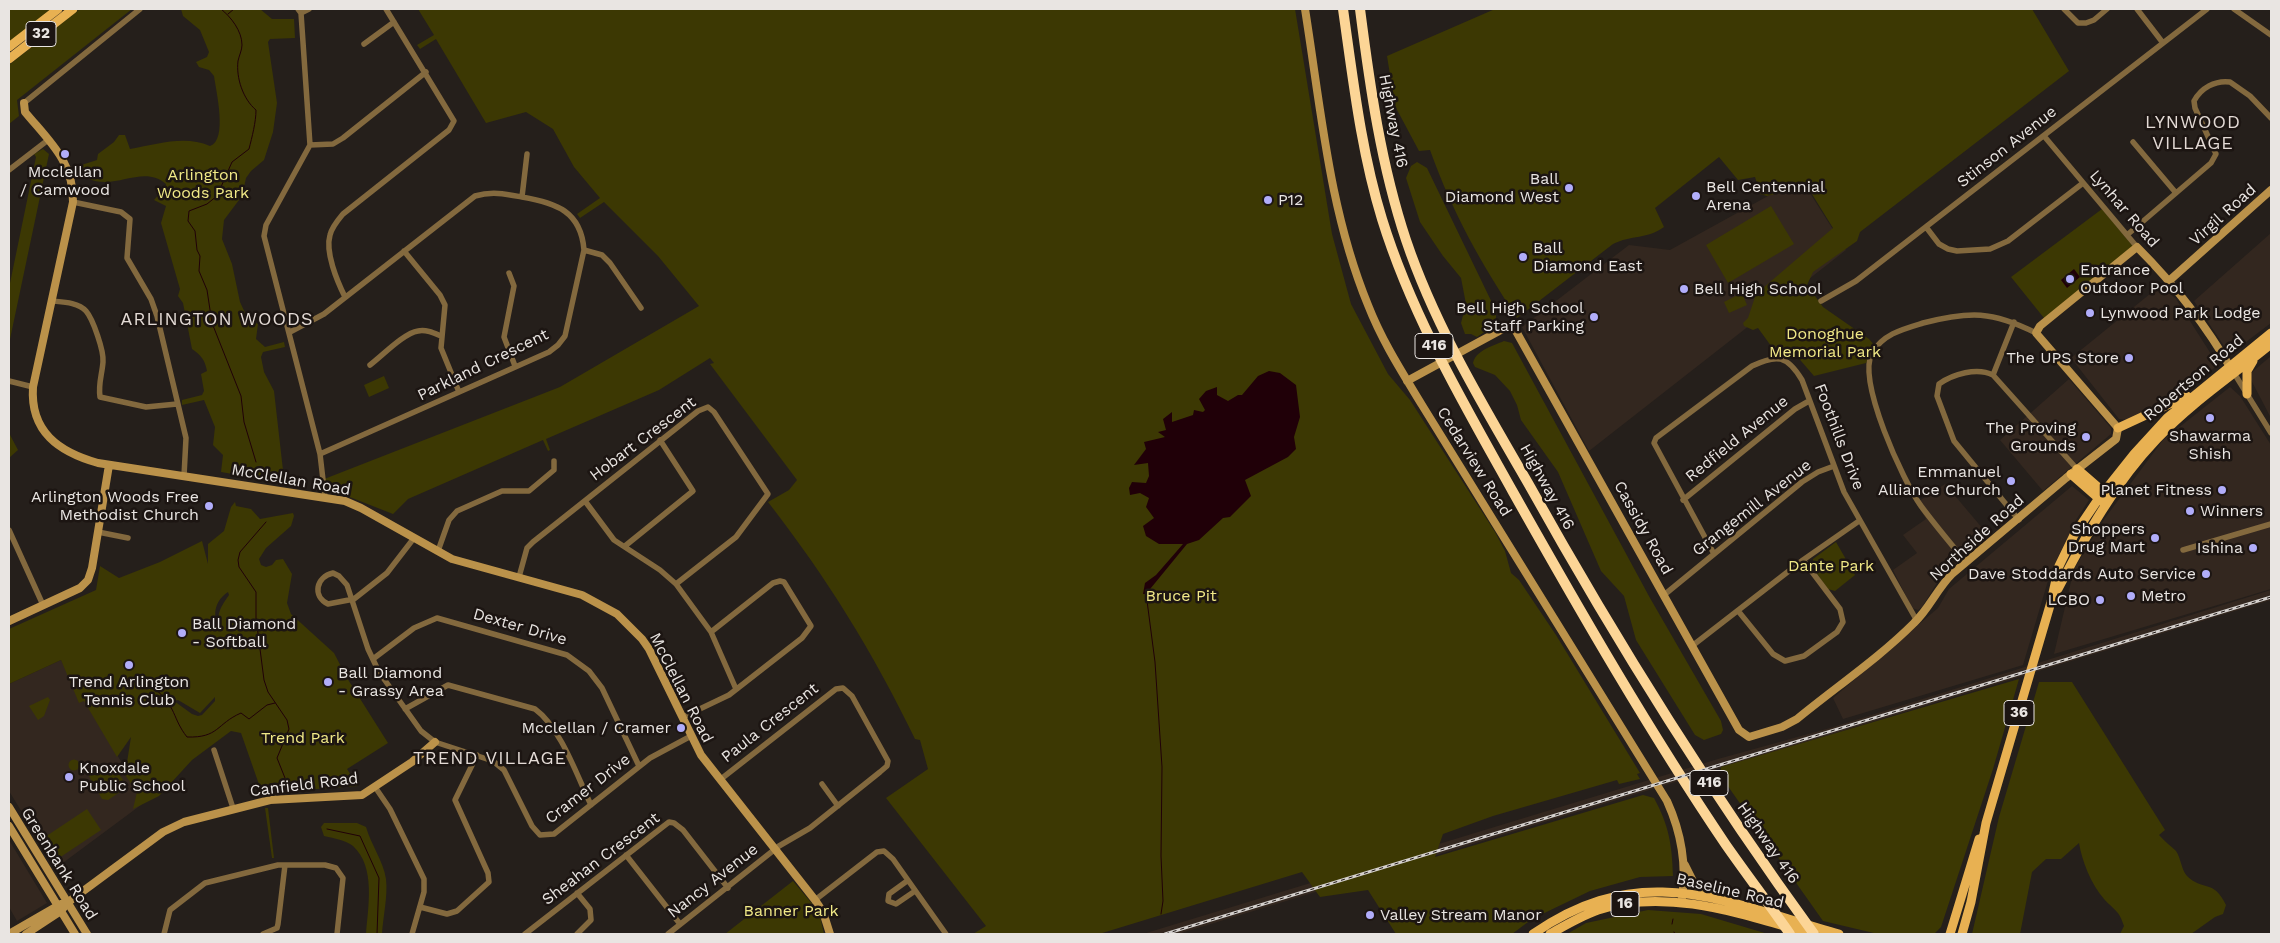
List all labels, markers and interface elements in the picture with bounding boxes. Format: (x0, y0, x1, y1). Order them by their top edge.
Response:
road number: 32 (26, 22, 56, 46)
street label: Highway 416 (1374, 72, 1412, 170)
street label: Stinson Avenue (1953, 102, 2061, 192)
district label: LYNWOOD VILLAGE (2144, 112, 2242, 154)
marker: Mcclellan / Camwood (59, 148, 71, 160)
place label: Mcclellan / Camwood (20, 162, 110, 200)
park label: Arlington Woods Park (157, 165, 249, 203)
street label: Lynhar Road (2085, 166, 2163, 252)
place label: Ball Diamond West (1445, 169, 1559, 207)
place label: Bell Centennial Arena (1706, 177, 1825, 215)
street label: Virgil Road (2186, 180, 2260, 250)
marker: Ball Diamond West (1563, 182, 1575, 194)
place label: P12 (1278, 190, 1303, 210)
marker: Bell Centennial Arena (1690, 190, 1702, 202)
marker: P12 (1262, 194, 1274, 206)
place label: Ball Diamond East (1533, 238, 1642, 276)
marker: Ball Diamond East (1517, 251, 1529, 263)
place label: Entrance Outdoor Pool (2080, 260, 2183, 298)
marker: Entrance Outdoor Pool (2064, 273, 2076, 285)
place label: Bell High School (1694, 279, 1822, 299)
marker: Bell High School (1678, 283, 1690, 295)
place label: Bell High School Staff Parking (1456, 298, 1584, 336)
place label: Lynwood Park Lodge (2100, 303, 2261, 323)
marker: Lynwood Park Lodge (2084, 307, 2096, 319)
district label: ARLINGTON WOODS (119, 309, 315, 331)
marker: Bell High School Staff Parking (1588, 311, 1600, 323)
park label: Donoghue Memorial Park (1769, 324, 1881, 362)
street label: Parkland Crescent (414, 325, 552, 405)
street label: Robertson Road (2140, 331, 2248, 425)
road number: 416 (1415, 334, 1453, 358)
place label: The UPS Store (2006, 348, 2119, 368)
marker: The UPS Store (2123, 352, 2135, 364)
street label: Foothills Drive (1810, 381, 1868, 493)
street label: Redfield Avenue (1682, 392, 1792, 486)
street label: Hobart Crescent (586, 393, 700, 485)
street label: Cedarview Road (1433, 404, 1515, 520)
marker: Shawarma Shish (2204, 412, 2216, 424)
place label: The Proving Grounds (1985, 418, 2076, 456)
place label: Shawarma Shish (2169, 426, 2251, 464)
marker: The Proving Grounds (2080, 431, 2092, 443)
street label: Highway 416 (1516, 441, 1578, 533)
street label: Grangemill Avenue (1689, 456, 1815, 560)
street label: McClellan Road (230, 460, 352, 500)
place label: Emmanuel Alliance Church (1878, 462, 2001, 500)
marker: Emmanuel Alliance Church (2005, 475, 2017, 487)
street label: Cassidy Road (1609, 478, 1677, 578)
place label: Planet Fitness (2101, 480, 2212, 500)
marker: Planet Fitness (2216, 484, 2228, 496)
place label: Arlington Woods Free Methodist Church (31, 487, 199, 525)
street label: Northside Road (1926, 491, 2028, 585)
marker: Arlington Woods Free Methodist Church (203, 500, 215, 512)
place label: Winners (2200, 501, 2263, 521)
marker: Winners (2184, 505, 2196, 517)
place label: Shoppers Drug Mart (2068, 519, 2145, 557)
marker: Shoppers Drug Mart (2149, 532, 2161, 544)
place label: Ishina (2197, 538, 2243, 558)
marker: Ishina (2247, 542, 2259, 554)
park label: Dante Park (1788, 556, 1874, 576)
place label: Dave Stoddards Auto Service (1968, 564, 2196, 584)
marker: Dave Stoddards Auto Service (2200, 568, 2212, 580)
park label: Bruce Pit (1145, 586, 1217, 606)
place label: Metro (2141, 586, 2186, 606)
place label: LCBO (2047, 590, 2090, 610)
marker: Metro (2125, 590, 2137, 602)
marker: LCBO (2094, 594, 2106, 606)
street label: Dexter Drive (471, 604, 569, 650)
place label: Ball Diamond - Softball (192, 614, 296, 652)
marker: Ball Diamond - Softball (176, 627, 188, 639)
street label: McClellan Road (645, 630, 717, 746)
marker: Trend Arlington Tennis Club (123, 659, 135, 671)
place label: Ball Diamond - Grassy Area (338, 663, 444, 701)
place label: Trend Arlington Tennis Club (69, 672, 189, 710)
marker: Ball Diamond - Grassy Area (322, 676, 334, 688)
street label: Paula Crescent (718, 679, 822, 767)
road number: 36 (2004, 700, 2034, 726)
place label: Mcclellan / Cramer (521, 718, 671, 738)
marker: Mcclellan / Cramer (675, 722, 687, 734)
park label: Trend Park (261, 728, 345, 748)
district label: TREND VILLAGE (411, 748, 569, 770)
street label: Cramer Drive (542, 750, 634, 828)
place label: Knoxdale Public School (79, 758, 185, 796)
street label: Canfield Road (249, 769, 359, 801)
road number: 416 (1690, 770, 1728, 796)
marker: Knoxdale Public School (63, 771, 75, 783)
street label: Highway 416 (1733, 798, 1803, 888)
street label: Greenbank Road (17, 804, 101, 924)
street label: Sheahan Crescent (538, 808, 664, 910)
street label: Nancy Avenue (664, 840, 762, 922)
street label: Baseline Road (1674, 869, 1786, 913)
road number: 16 (1611, 892, 1639, 916)
park label: Banner Park (744, 901, 838, 921)
place label: Valley Stream Manor (1380, 905, 1542, 925)
marker: Valley Stream Manor (1364, 909, 1376, 921)

